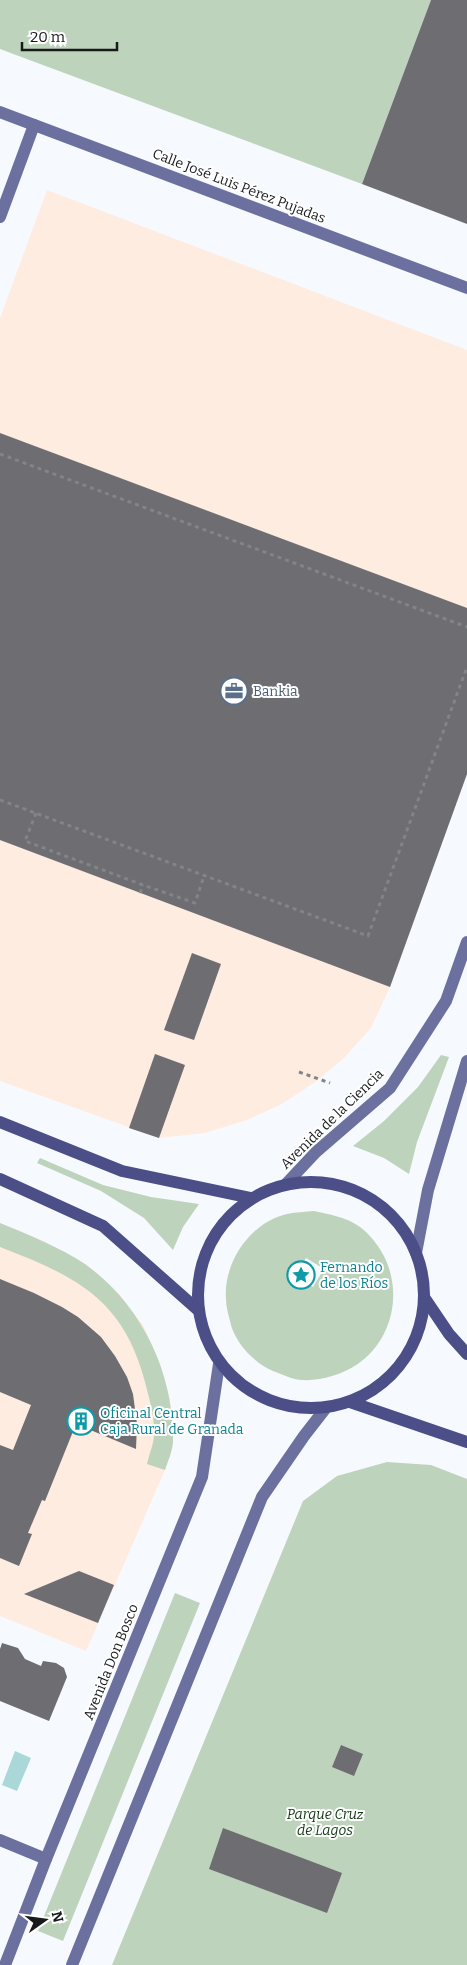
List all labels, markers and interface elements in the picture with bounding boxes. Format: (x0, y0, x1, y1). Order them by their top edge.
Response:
scale bar (22, 20, 118, 52)
text: 20 m (30, 28, 66, 46)
street label: Calle José Luis Pérez Pujadas (150, 145, 328, 227)
office icon: Bankia (219, 676, 249, 706)
place label: Bankia (253, 683, 298, 700)
street label: Avenida de la Ciencia (277, 1065, 387, 1173)
place label: Fernando de los Ríos (320, 1259, 388, 1292)
place icon: Fernando de los Ríos (286, 1260, 316, 1290)
place label: Oficinal Central Caja Rural de Granada (100, 1405, 244, 1438)
building icon: Oficinal Central Caja Rural de Granada (66, 1406, 96, 1436)
street label: Avenida Don Bosco (80, 1601, 142, 1723)
park label: Parque Cruz de Lagos (287, 1806, 364, 1839)
north arrow (20, 1895, 70, 1945)
text: N (48, 1910, 67, 1924)

